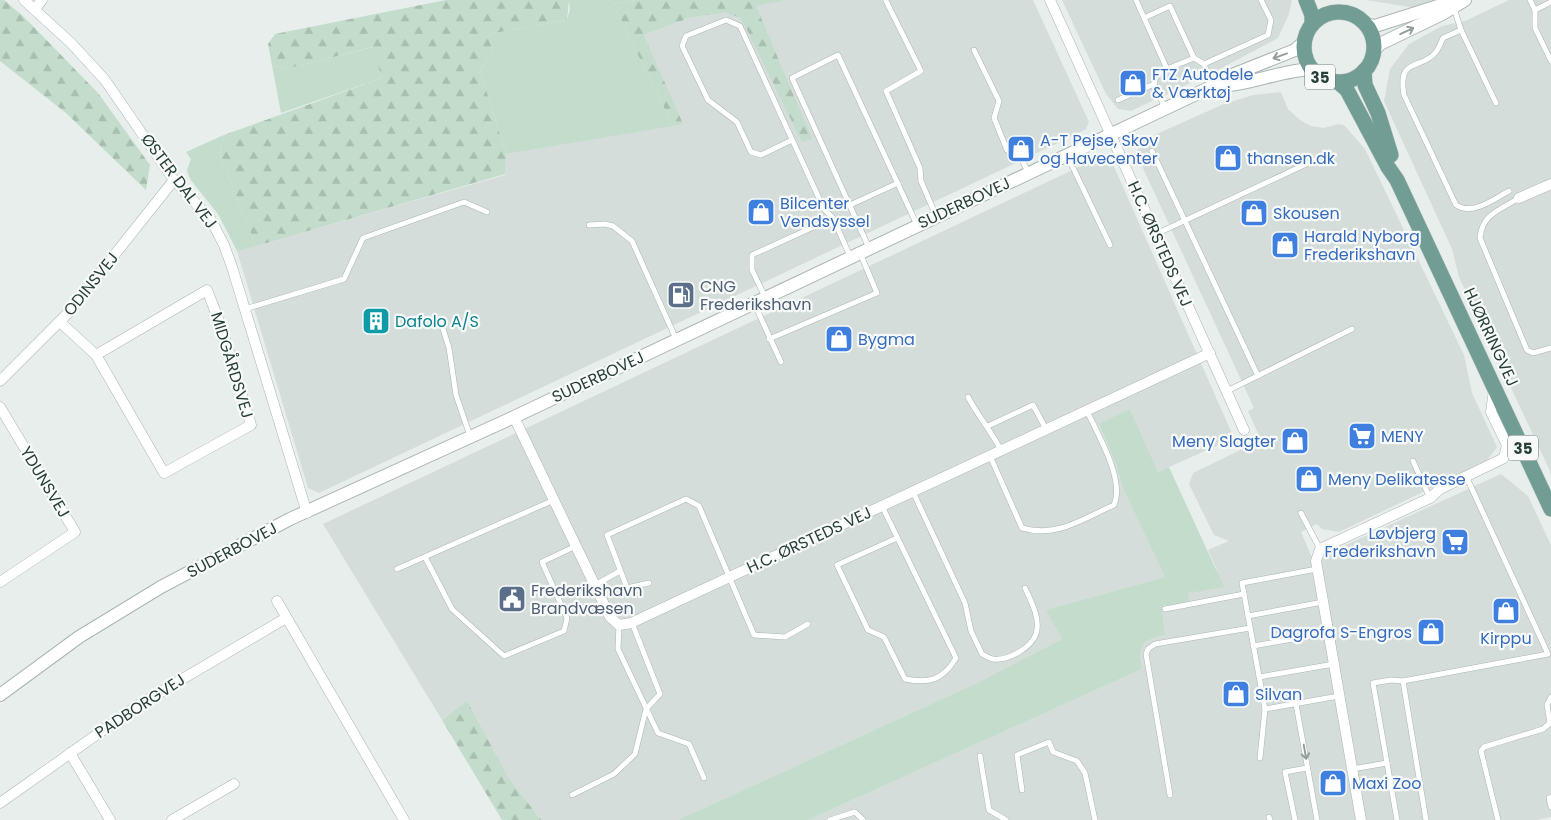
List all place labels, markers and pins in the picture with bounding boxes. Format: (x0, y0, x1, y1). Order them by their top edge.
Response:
place label: FTZ Autodele & Værktøj (1152, 63, 1253, 104)
shop icon: FTZ Autodele & Værktøj (1118, 68, 1148, 98)
place label: A-T Pejse, Skov og Havecenter (1040, 129, 1158, 170)
shop icon: A-T Pejse, Skov og Havecenter (1006, 134, 1036, 164)
shop icon: thansen.dk (1213, 143, 1243, 173)
place label: thansen.dk (1247, 147, 1336, 170)
place label: Bilcenter Vendsyssel (780, 192, 870, 233)
shop icon: Bilcenter Vendsyssel (746, 197, 776, 227)
shop icon: Skousen (1239, 198, 1269, 228)
place label: Skousen (1273, 202, 1340, 225)
place label: Harald Nyborg Frederikshavn (1304, 225, 1420, 266)
shop icon: Harald Nyborg Frederikshavn (1270, 230, 1300, 260)
place label: CNG Frederikshavn (700, 275, 811, 316)
fuel station icon: CNG Frederikshavn (666, 280, 696, 310)
building icon: Dafolo A/S (361, 306, 391, 336)
place label: Dafolo A/S (395, 310, 479, 333)
shop icon: Bygma (824, 324, 854, 354)
place label: Bygma (858, 328, 915, 351)
supermarket icon: MENY (1347, 421, 1377, 451)
place label: MENY (1381, 425, 1424, 448)
shop icon: Meny Slagter (1280, 426, 1310, 456)
place label: Meny Slagter (1172, 430, 1276, 453)
shop icon: Meny Delikatesse (1294, 464, 1324, 494)
place label: Meny Delikatesse (1328, 468, 1466, 491)
place label: Løvbjerg Frederikshavn (1325, 522, 1436, 563)
supermarket icon: Løvbjerg Frederikshavn (1440, 527, 1470, 557)
place label: Frederikshavn Brandvæsen (531, 579, 642, 620)
public building icon: Frederikshavn Brandvæsen (497, 584, 527, 614)
shop icon: Kirppu (1491, 596, 1521, 626)
shop icon: Dagrofa S-Engros (1416, 617, 1446, 647)
place label: Dagrofa S-Engros (1270, 621, 1412, 644)
place label: Kirppu (1480, 627, 1532, 650)
shop icon: Silvan (1221, 679, 1251, 709)
place label: Silvan (1255, 683, 1302, 706)
shop icon: Maxi Zoo (1318, 768, 1348, 798)
place label: Maxi Zoo (1352, 772, 1422, 795)

